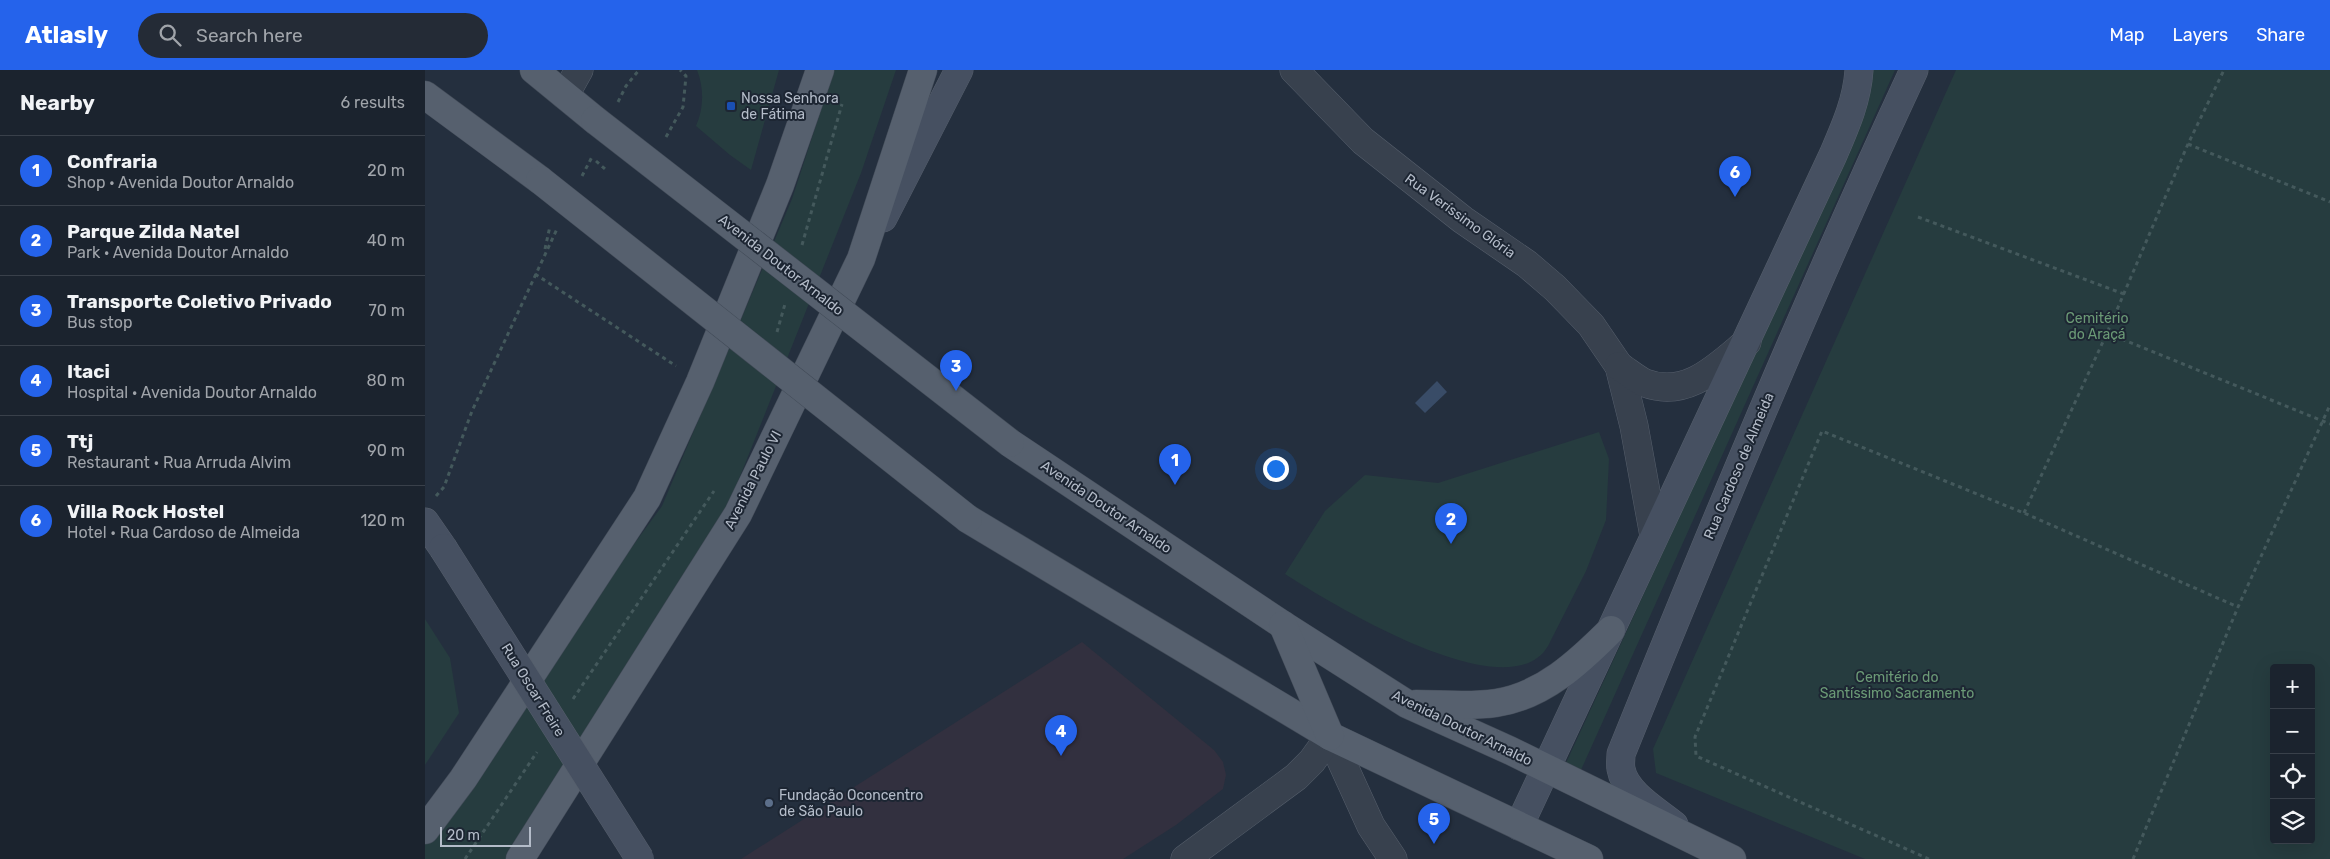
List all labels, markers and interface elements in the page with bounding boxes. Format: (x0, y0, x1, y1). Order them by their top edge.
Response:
search box (138, 13, 488, 58)
text: Atlasly (25, 21, 108, 49)
icon: search (156, 21, 184, 49)
text: Search here (196, 24, 303, 47)
text: Map (2110, 24, 2145, 46)
text: Layers (2173, 24, 2228, 46)
text: Share (2256, 24, 2305, 46)
text: Nearby (20, 90, 95, 115)
place label: Nossa Senhora de Fátima (741, 90, 839, 123)
text: 6 results (340, 93, 405, 112)
marker: Nossa Senhora de Fátima (725, 100, 737, 112)
text: Confraria (67, 150, 157, 173)
pin: 6 (1719, 156, 1751, 197)
text: 1 (32, 161, 40, 180)
text: 20 m (367, 161, 405, 180)
street label: Rua Veríssimo Glória (1401, 170, 1519, 262)
text: Shop · Avenida Doutor Arnaldo (67, 173, 294, 192)
street label: Avenida Doutor Arnaldo (715, 211, 847, 319)
text: Parque Zilda Natel (67, 220, 240, 243)
text: 2 (31, 231, 41, 250)
text: 40 m (367, 231, 405, 250)
text: Park · Avenida Doutor Arnaldo (67, 243, 289, 262)
text: Transporte Coletivo Privado (67, 290, 332, 313)
text: 3 (31, 301, 41, 320)
text: 70 m (368, 301, 405, 320)
park label: Cemitério do Araçá (2065, 310, 2129, 343)
text: Bus stop (67, 313, 133, 332)
pin: 3 (940, 350, 972, 391)
text: Itaci (67, 360, 110, 383)
text: 4 (31, 371, 41, 390)
text: 80 m (367, 371, 405, 390)
text: Hospital · Avenida Doutor Arnaldo (67, 383, 317, 402)
street label: Rua Cardoso de Almeida (1700, 390, 1778, 542)
street label: Avenida Paulo VI (721, 428, 785, 532)
text: Ttj (67, 430, 93, 453)
text: 5 (31, 441, 41, 460)
text: 90 m (367, 441, 405, 460)
pin: 1 (1159, 444, 1191, 485)
text: Restaurant · Rua Arruda Alvim (67, 453, 291, 472)
your location (1263, 456, 1289, 482)
street label: Avenida Doutor Arnaldo (1037, 457, 1175, 557)
text: Villa Rock Hostel (67, 500, 224, 523)
pin: 2 (1435, 503, 1467, 544)
text: 6 (31, 511, 41, 530)
text: 120 m (360, 511, 405, 530)
text: Hotel · Rua Cardoso de Almeida (67, 523, 300, 542)
street label: Rua Oscar Freire (498, 640, 569, 740)
map controls (2270, 664, 2315, 844)
button: + (2270, 664, 2315, 709)
park label: Cemitério do Santíssimo Sacramento (1820, 669, 1974, 702)
street label: Avenida Doutor Arnaldo (1389, 687, 1535, 769)
button: − (2270, 709, 2315, 754)
pin: 4 (1045, 715, 1077, 756)
button: locate (2270, 754, 2315, 799)
place label: Fundação Oconcentro de São Paulo (779, 787, 923, 820)
marker: Fundação Oconcentro de São Paulo (763, 797, 775, 809)
button: layers (2270, 799, 2315, 844)
pin: 5 (1418, 803, 1450, 844)
scale bar (440, 824, 531, 847)
text: 20 m (447, 827, 480, 844)

